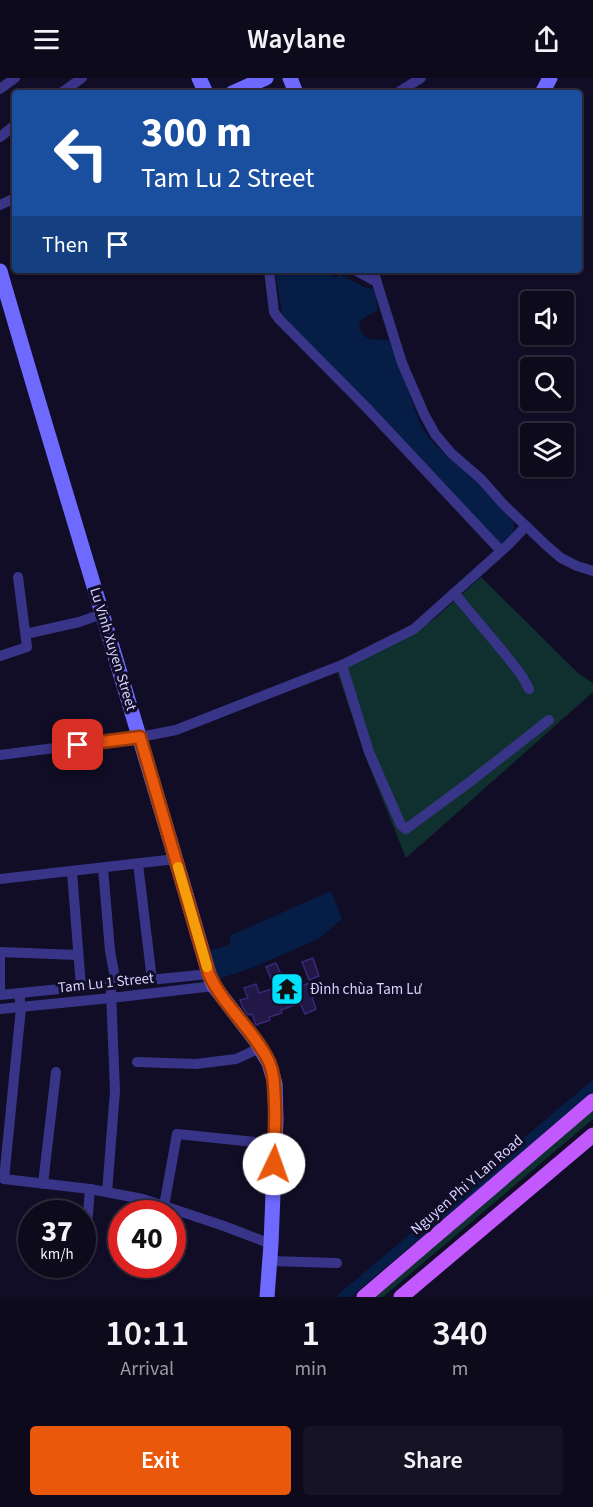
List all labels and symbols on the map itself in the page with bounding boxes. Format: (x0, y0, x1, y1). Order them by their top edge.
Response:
street label: Lu Vinh Xuyen Street (84, 585, 142, 713)
pin (52, 719, 103, 770)
street label: Tam Lu 1 Street (57, 968, 155, 998)
temple icon: Đình chùa Tam Lư (269, 971, 305, 1007)
place label: Đình chùa Tam Lư (310, 979, 422, 1000)
street label: Nguyen Phi Y Lan Road (406, 1130, 528, 1240)
position arrow (242, 1132, 306, 1196)
speed limit sign: 40 (108, 1200, 186, 1278)

